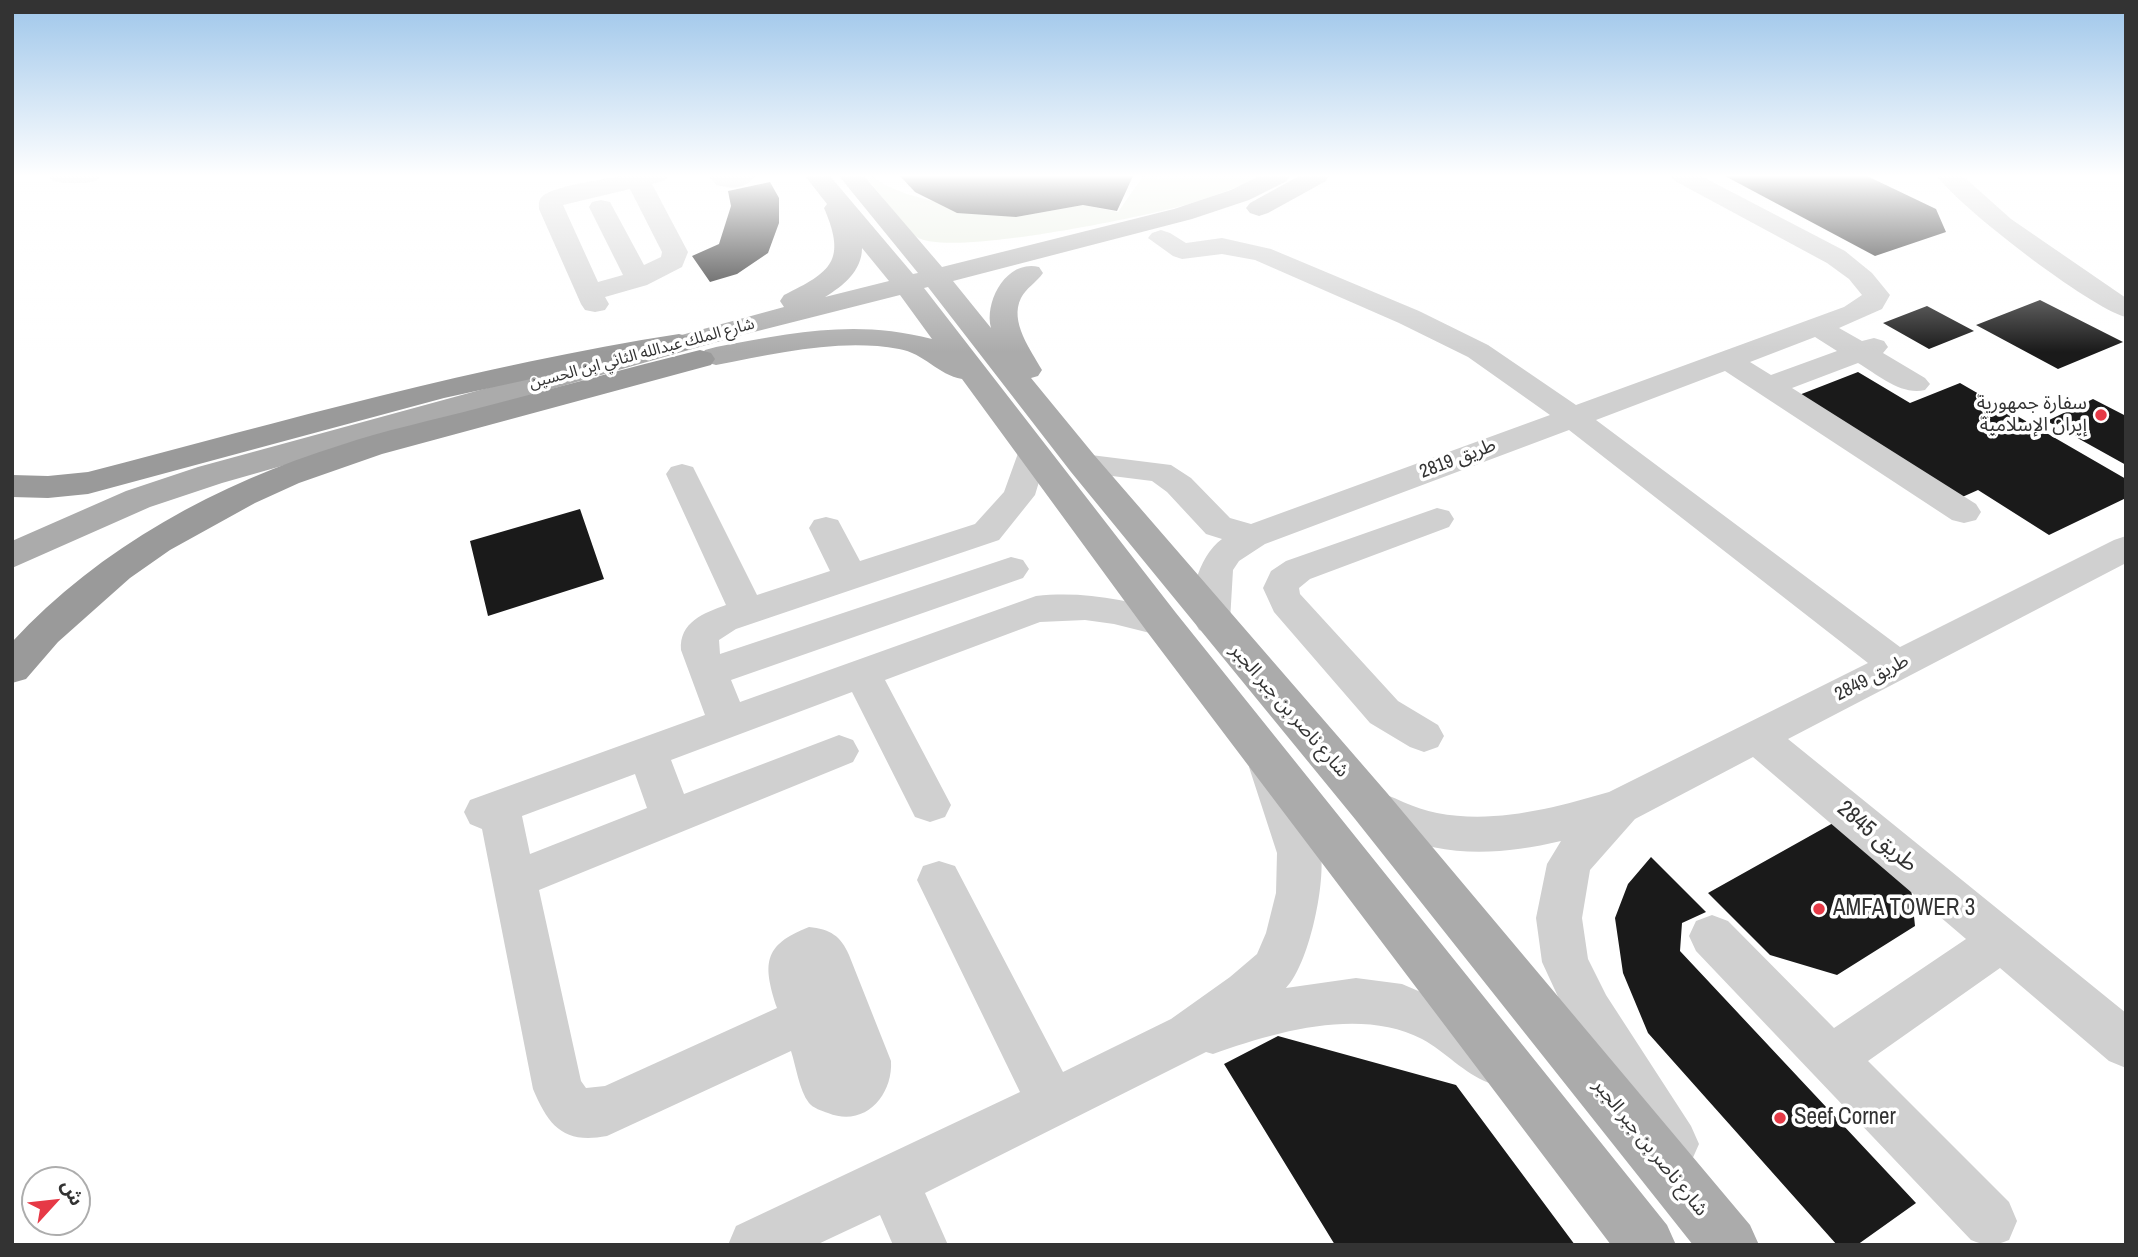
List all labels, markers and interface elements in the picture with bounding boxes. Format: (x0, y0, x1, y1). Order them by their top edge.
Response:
street label: شارع الملك عبدالله الثاني ابن الحسين (527, 315, 757, 393)
place label: سفارة جمهورية إيران الإسلامية (1977, 393, 2087, 437)
marker: سفارة جمهورية إيران الإسلامية (2093, 407, 2109, 423)
street label: طريق 2819 (1417, 434, 1499, 484)
street label: شارع ناصر بن جبر الجبر (1225, 640, 1353, 782)
street label: طريق 2849 (1831, 650, 1913, 706)
street label: طريق 2845 (1831, 795, 1923, 879)
place label: AMFA TOWER 3 (1833, 895, 1975, 923)
marker: AMFA TOWER 3 (1811, 901, 1827, 917)
street label: شارع ناصر بن جبر الجبر (1588, 1075, 1712, 1221)
place label: Seef Corner (1794, 1104, 1896, 1132)
marker: Seef Corner (1772, 1110, 1788, 1126)
north arrow (21, 1166, 91, 1236)
text: ش (55, 1175, 90, 1210)

